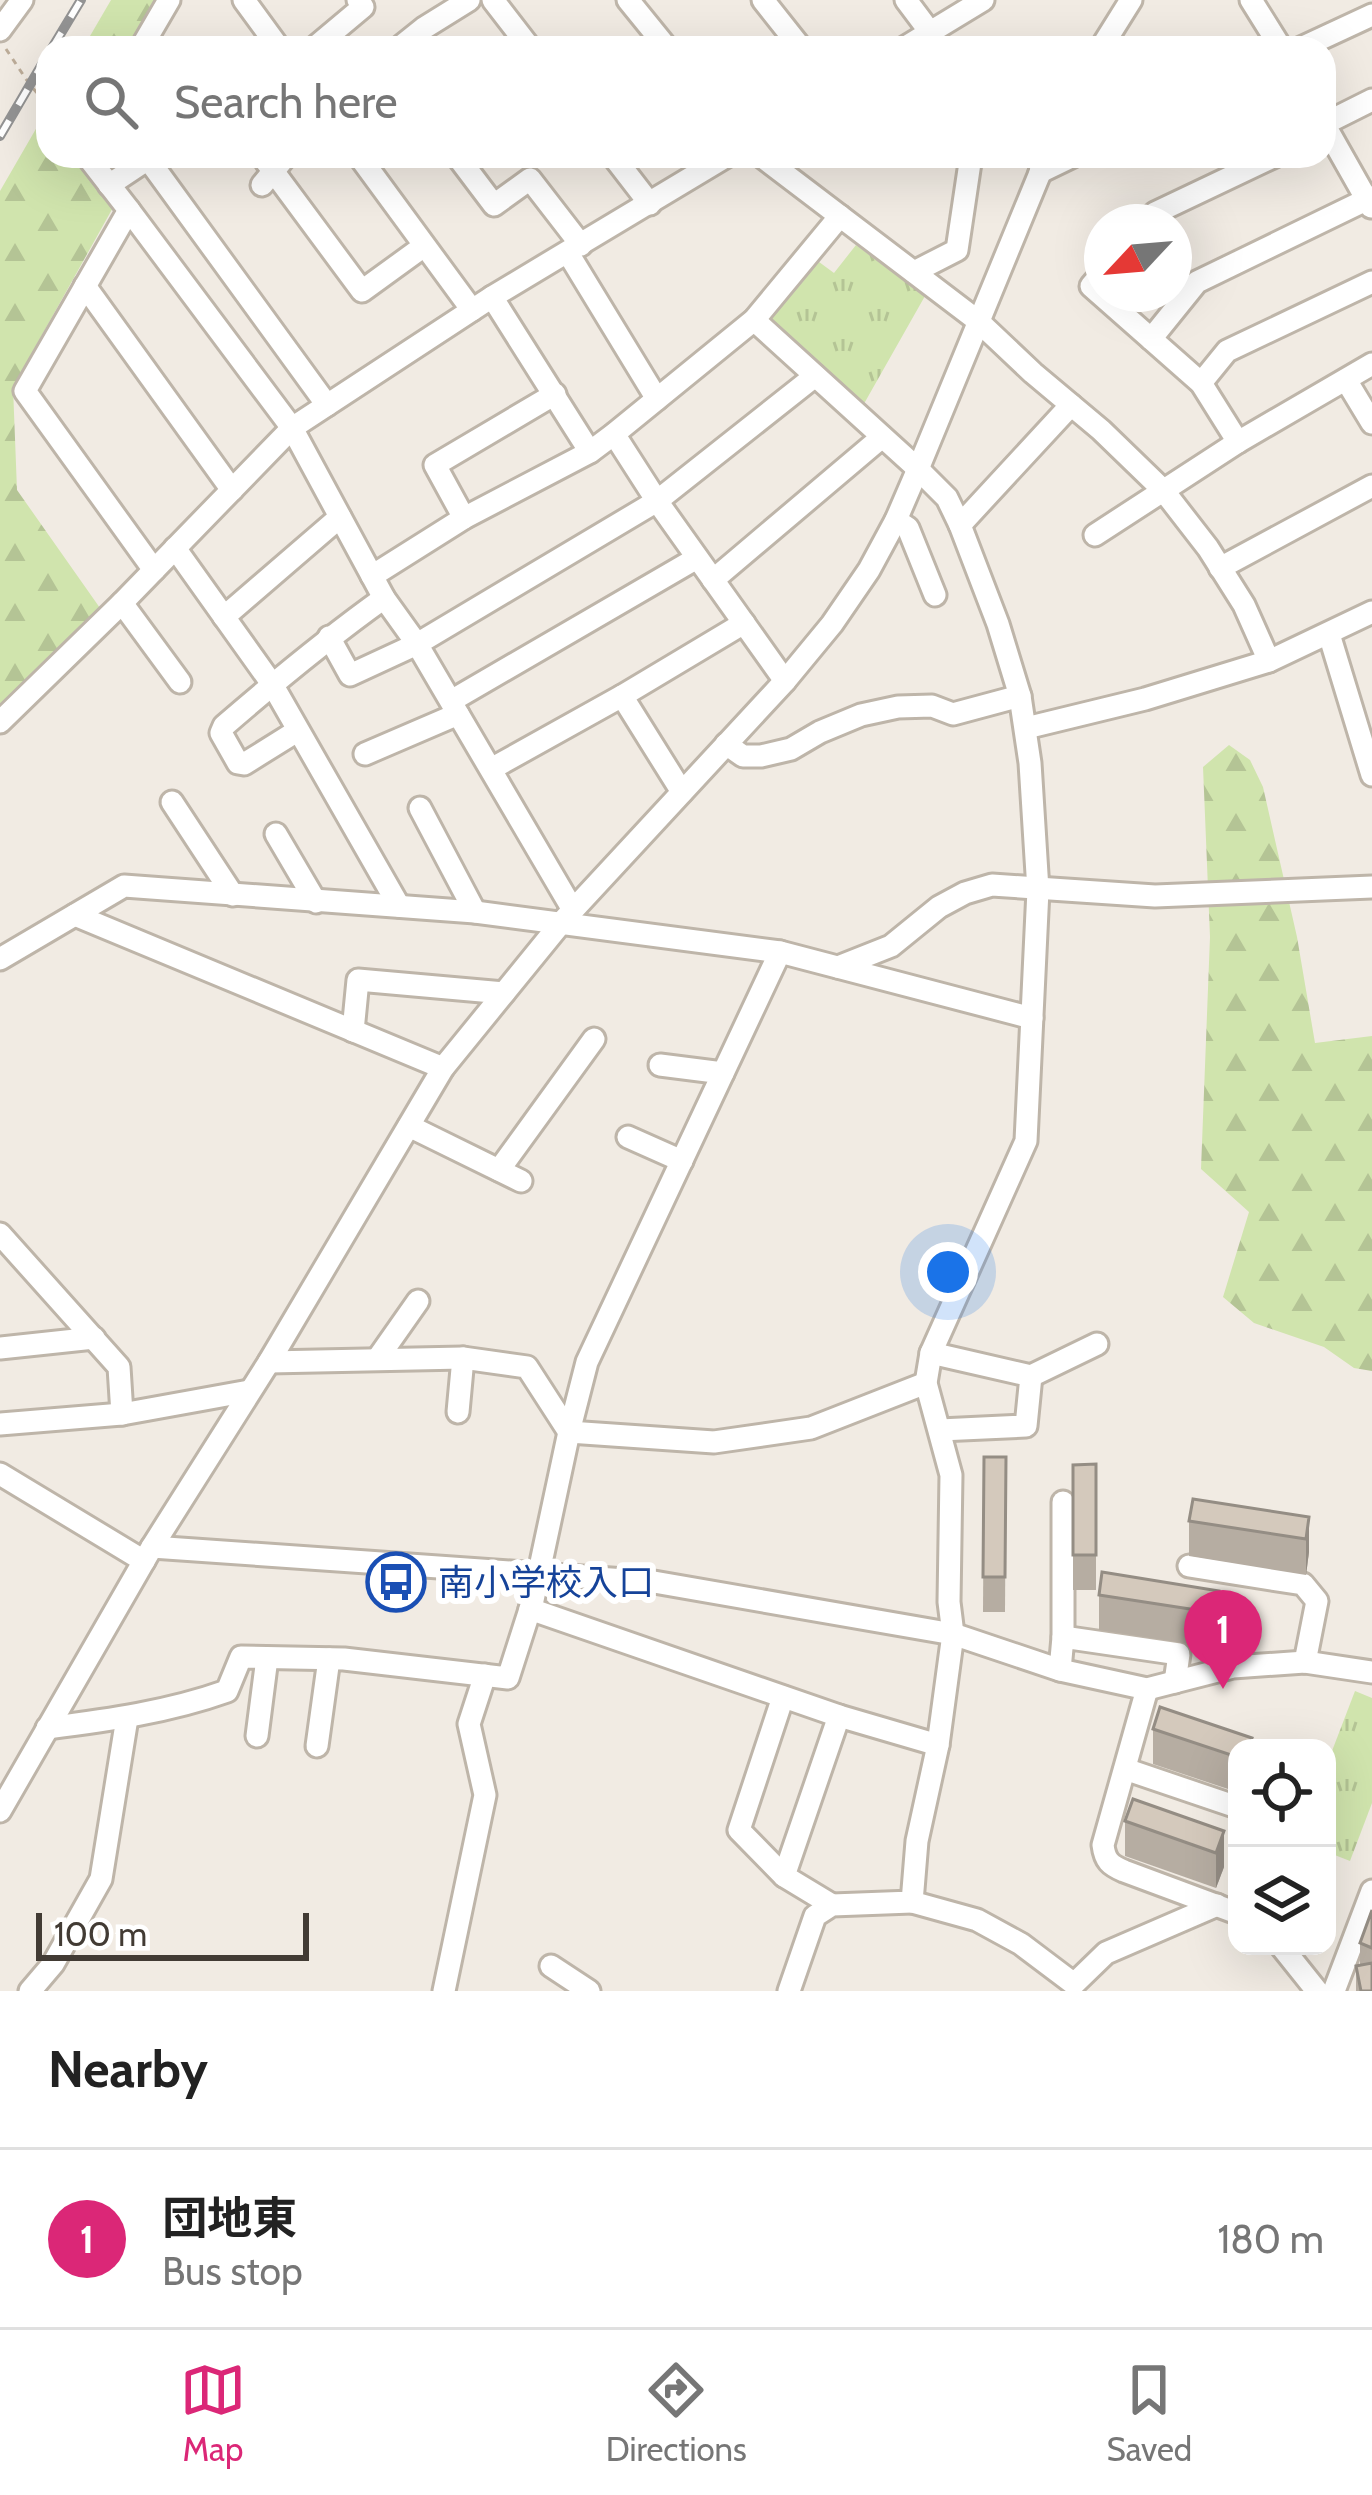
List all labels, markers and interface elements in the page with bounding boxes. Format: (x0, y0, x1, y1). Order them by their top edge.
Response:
search box (36, 36, 1336, 168)
icon: search (78, 69, 144, 135)
text: Search here (174, 75, 398, 129)
north arrow (1084, 204, 1192, 312)
your location (918, 1242, 978, 1302)
bus stop icon: 南小学校入口 (365, 1551, 427, 1613)
place label: 南小学校入口 (438, 1560, 654, 1604)
pin: 1 (1184, 1590, 1262, 1689)
map controls (1228, 1739, 1336, 1955)
button: locate (1228, 1739, 1336, 1847)
button: layers (1228, 1847, 1336, 1955)
scale bar (36, 1907, 309, 1960)
text: 100 m (54, 1914, 147, 1954)
text: Nearby (48, 2038, 208, 2100)
text: 団地東 (162, 2191, 297, 2245)
text: 1 (80, 2215, 94, 2263)
text: 180 m (1217, 2215, 1324, 2263)
text: Bus stop (162, 2247, 303, 2295)
tab: Map (180, 2357, 246, 2469)
tab: Directions (606, 2357, 747, 2469)
tab: Saved (1106, 2357, 1192, 2469)

